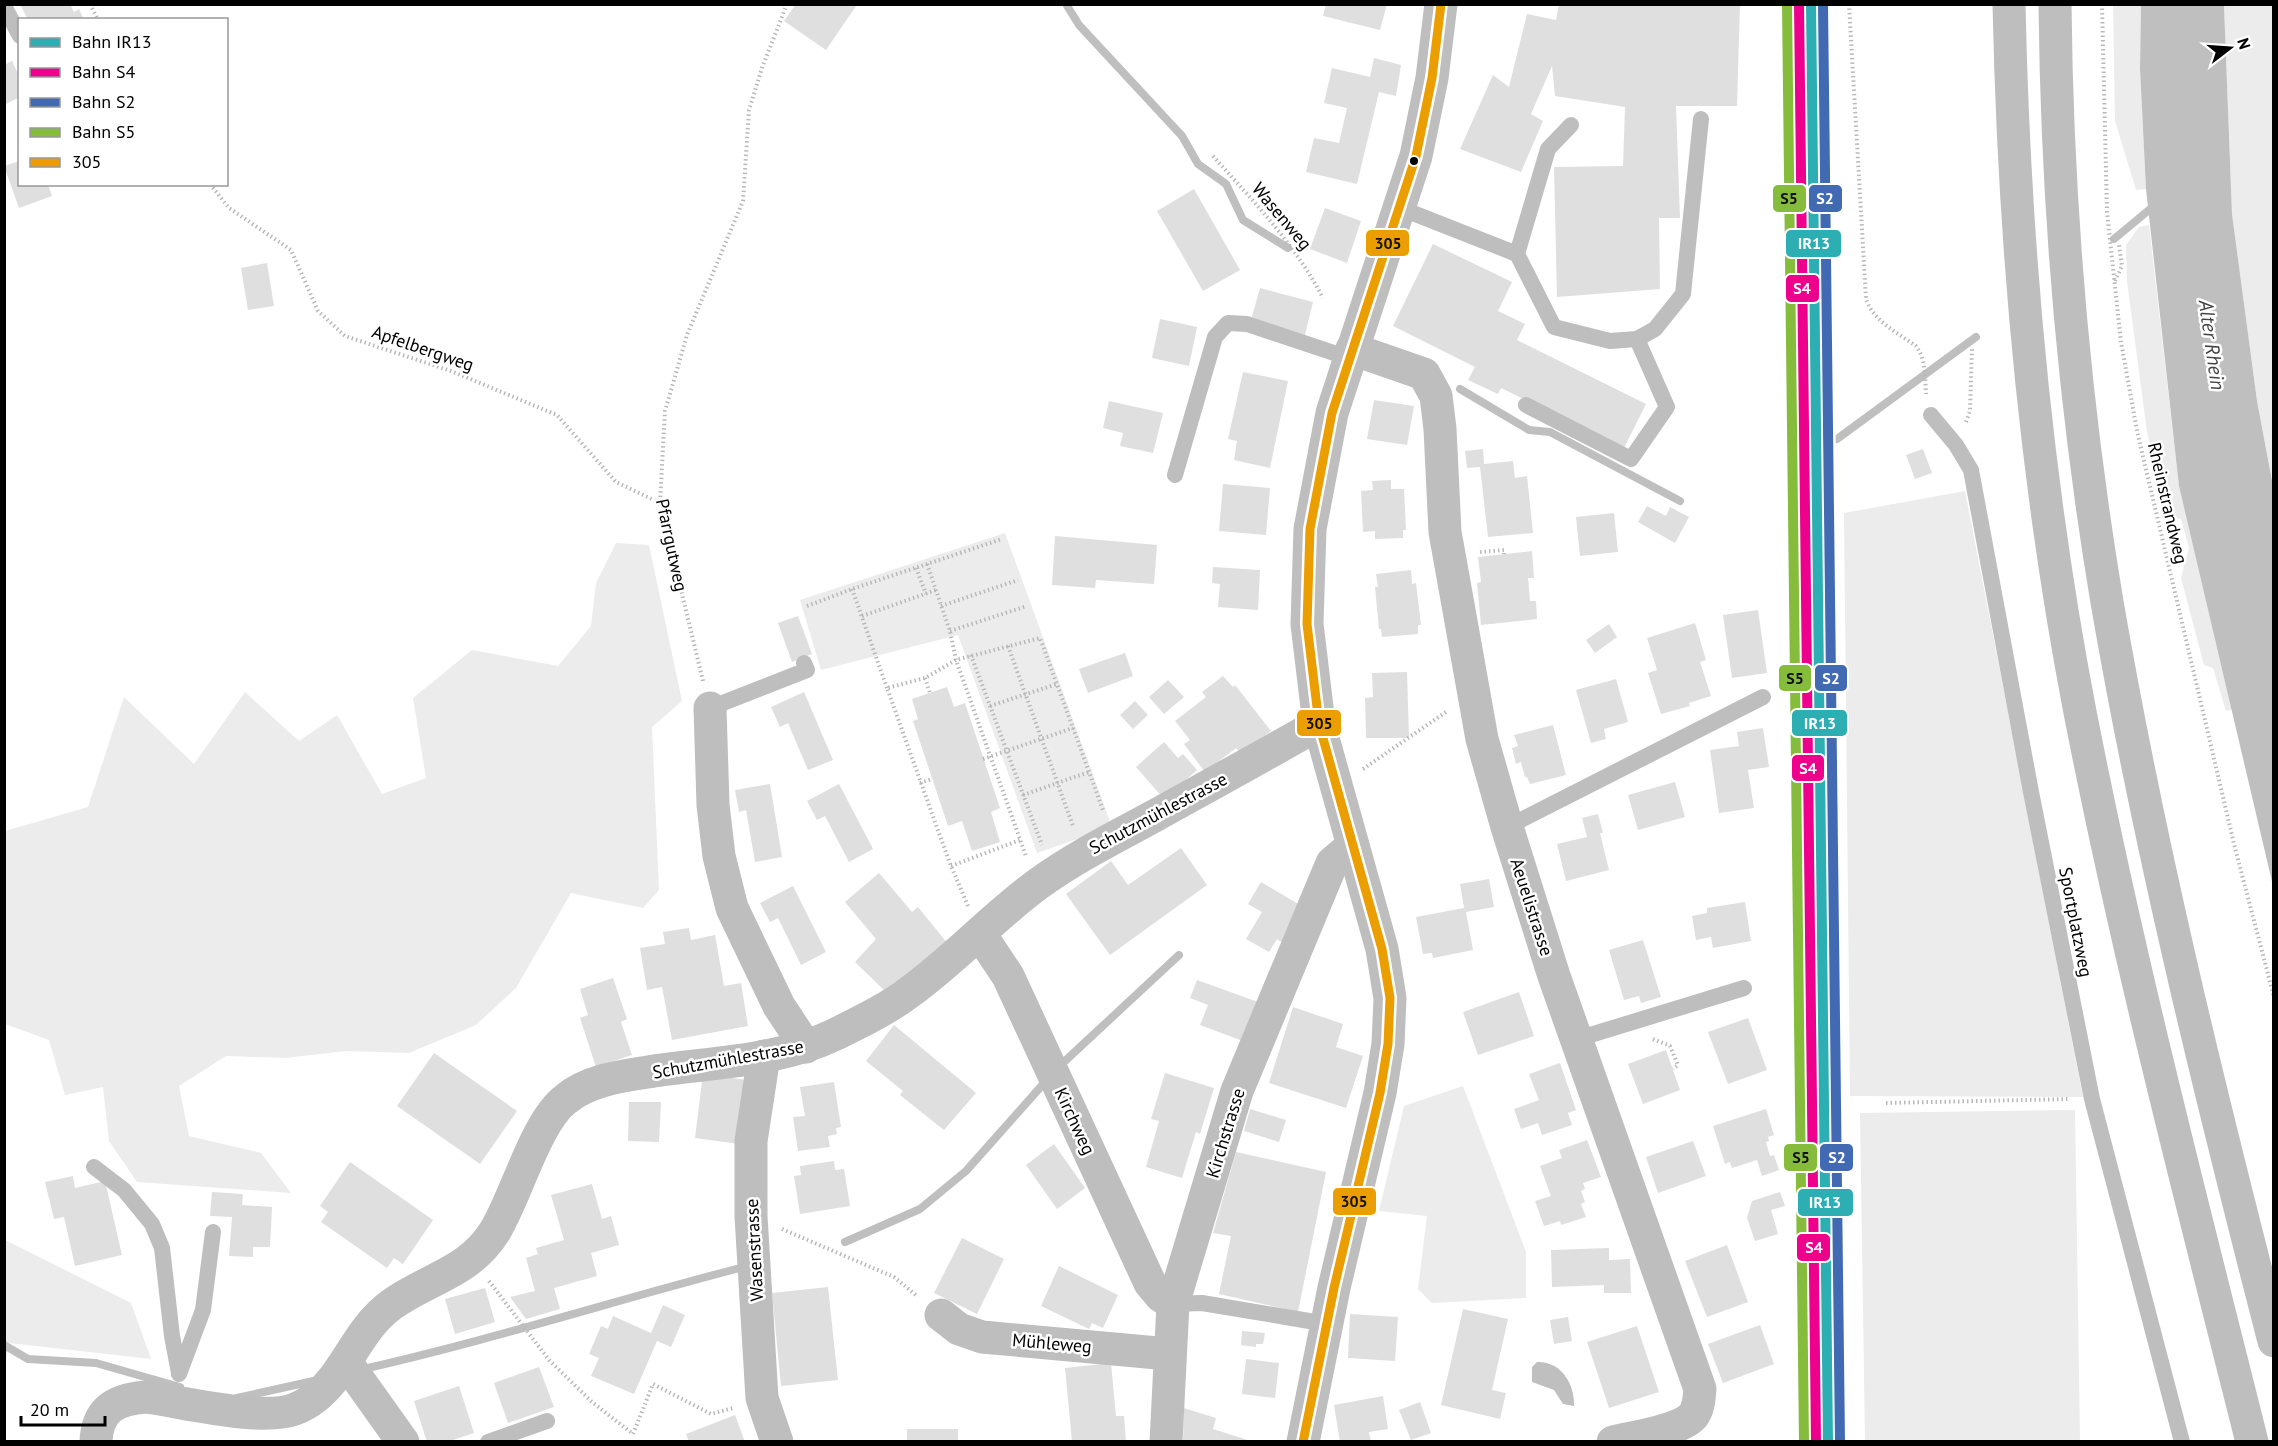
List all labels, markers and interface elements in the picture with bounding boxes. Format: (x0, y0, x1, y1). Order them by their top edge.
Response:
legend (18, 18, 228, 186)
north arrow (2200, 18, 2260, 78)
text: Bahn IR13 (72, 30, 152, 53)
text: N (2233, 36, 2255, 52)
text: Bahn S4 (72, 60, 135, 83)
text: Bahn S2 (72, 90, 135, 113)
text: Bahn S5 (72, 120, 135, 143)
text: 305 (72, 150, 101, 173)
unlabelled marker (1408, 155, 1420, 167)
street label: Wasenweg (1247, 177, 1317, 255)
line badge: S5 (1772, 184, 1807, 213)
line badge: S2 (1808, 184, 1843, 213)
text: S5 (1780, 188, 1798, 208)
text: S2 (1816, 188, 1834, 208)
line badge: 305 (1365, 229, 1410, 257)
line badge: IR13 (1785, 229, 1842, 258)
text: 305 (1374, 233, 1402, 253)
text: IR13 (1798, 233, 1830, 253)
line badge: S4 (1785, 274, 1820, 303)
text: S4 (1793, 278, 1811, 298)
water label: Alter Rhein (2193, 297, 2231, 392)
street label: Apfelbergweg (369, 320, 477, 376)
street label: Rheinstrandweg (2143, 440, 2193, 566)
street label: Pfarrgutweg (651, 497, 693, 593)
line badge: S5 (1778, 664, 1812, 692)
line badge: S2 (1814, 664, 1848, 692)
text: S5 (1786, 668, 1804, 688)
text: S2 (1822, 668, 1840, 688)
line badge: 305 (1296, 709, 1342, 737)
line badge: IR13 (1791, 709, 1848, 737)
text: 305 (1305, 713, 1333, 733)
text: IR13 (1804, 713, 1836, 733)
line badge: S4 (1791, 754, 1825, 782)
text: S4 (1799, 758, 1817, 778)
street label: Schutzmühlestrasse (1085, 767, 1231, 859)
street label: Aeuelistrasse (1505, 855, 1559, 959)
street label: Sportplatzweg (2054, 865, 2098, 979)
street label: Schutzmühlestrasse (651, 1034, 805, 1084)
street label: Kirchweg (1049, 1084, 1101, 1158)
street label: Kirchstrasse (1200, 1085, 1250, 1181)
line badge: S5 (1783, 1143, 1818, 1172)
line badge: S2 (1819, 1143, 1854, 1172)
text: S5 (1792, 1147, 1810, 1167)
text: S2 (1828, 1147, 1846, 1167)
line badge: 305 (1332, 1187, 1377, 1216)
line badge: IR13 (1797, 1188, 1854, 1217)
text: 305 (1340, 1191, 1368, 1211)
text: IR13 (1809, 1192, 1841, 1212)
street label: Wasenstrasse (740, 1198, 768, 1302)
line badge: S4 (1796, 1233, 1831, 1262)
text: S4 (1805, 1237, 1823, 1257)
street label: Mühleweg (1011, 1328, 1093, 1358)
scale bar (21, 1389, 105, 1427)
text: 20 m (30, 1398, 69, 1421)

